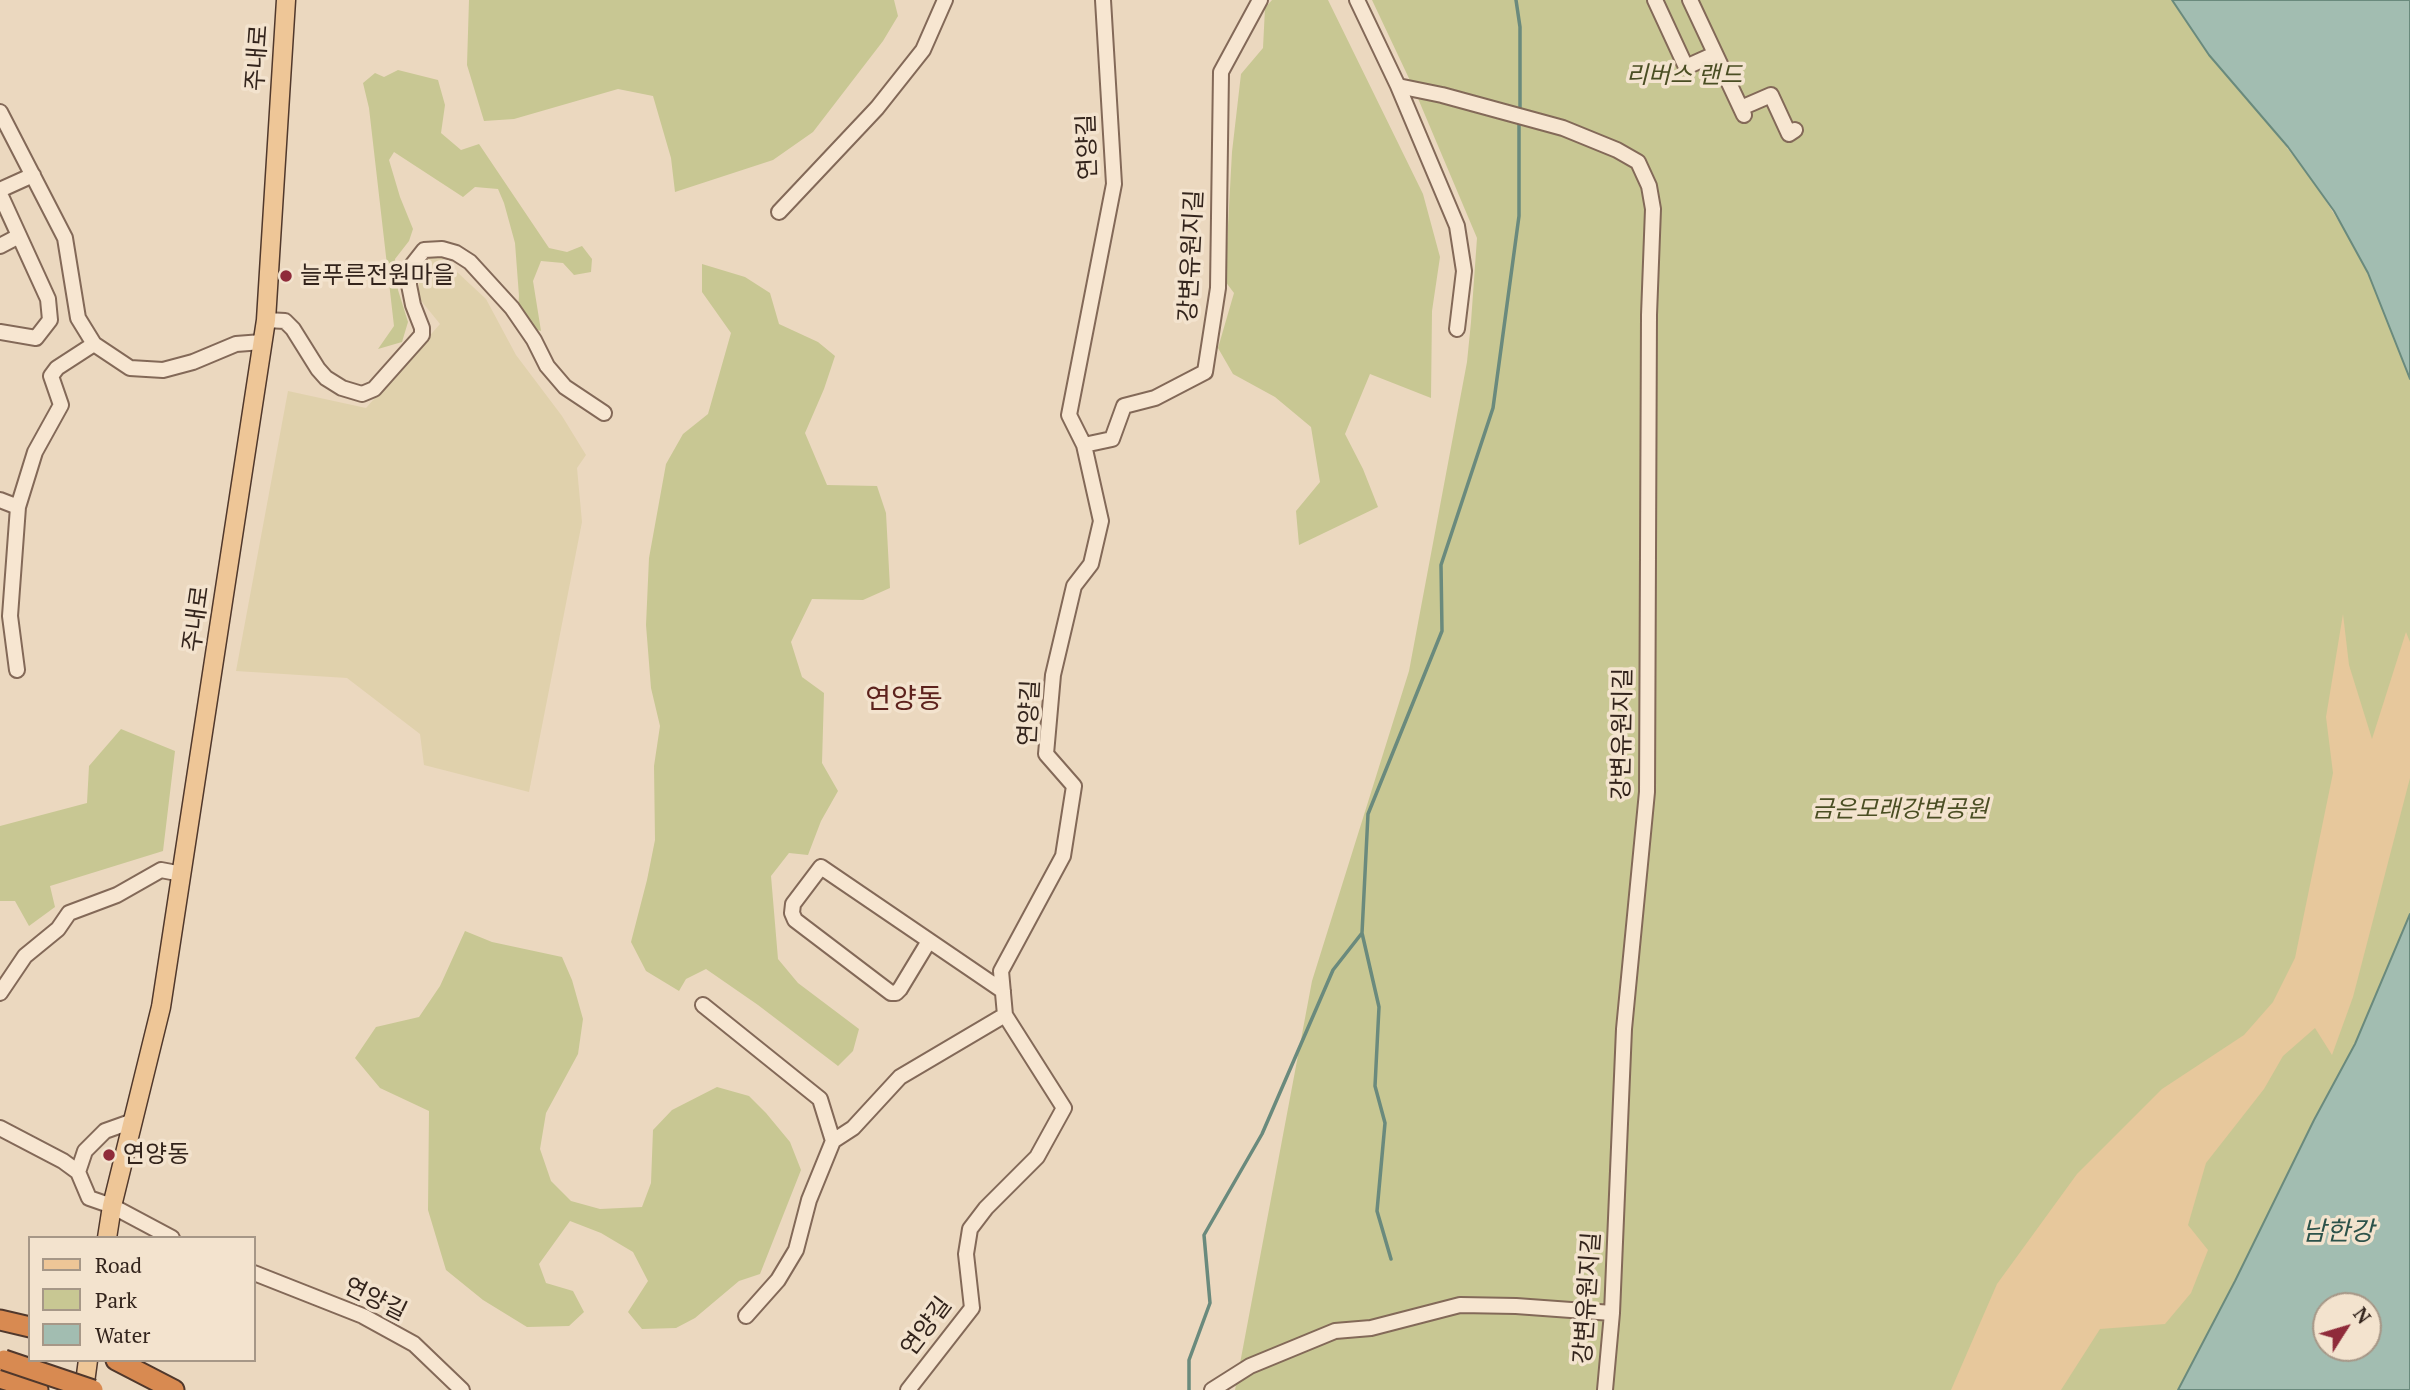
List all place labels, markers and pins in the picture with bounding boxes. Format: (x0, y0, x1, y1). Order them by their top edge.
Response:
place label: 늘푸른전원마을 (300, 262, 455, 290)
marker: 늘푸른전원마을 (278, 268, 294, 284)
place label: 연양동 (123, 1141, 189, 1169)
marker: 연양동 (101, 1147, 117, 1163)

